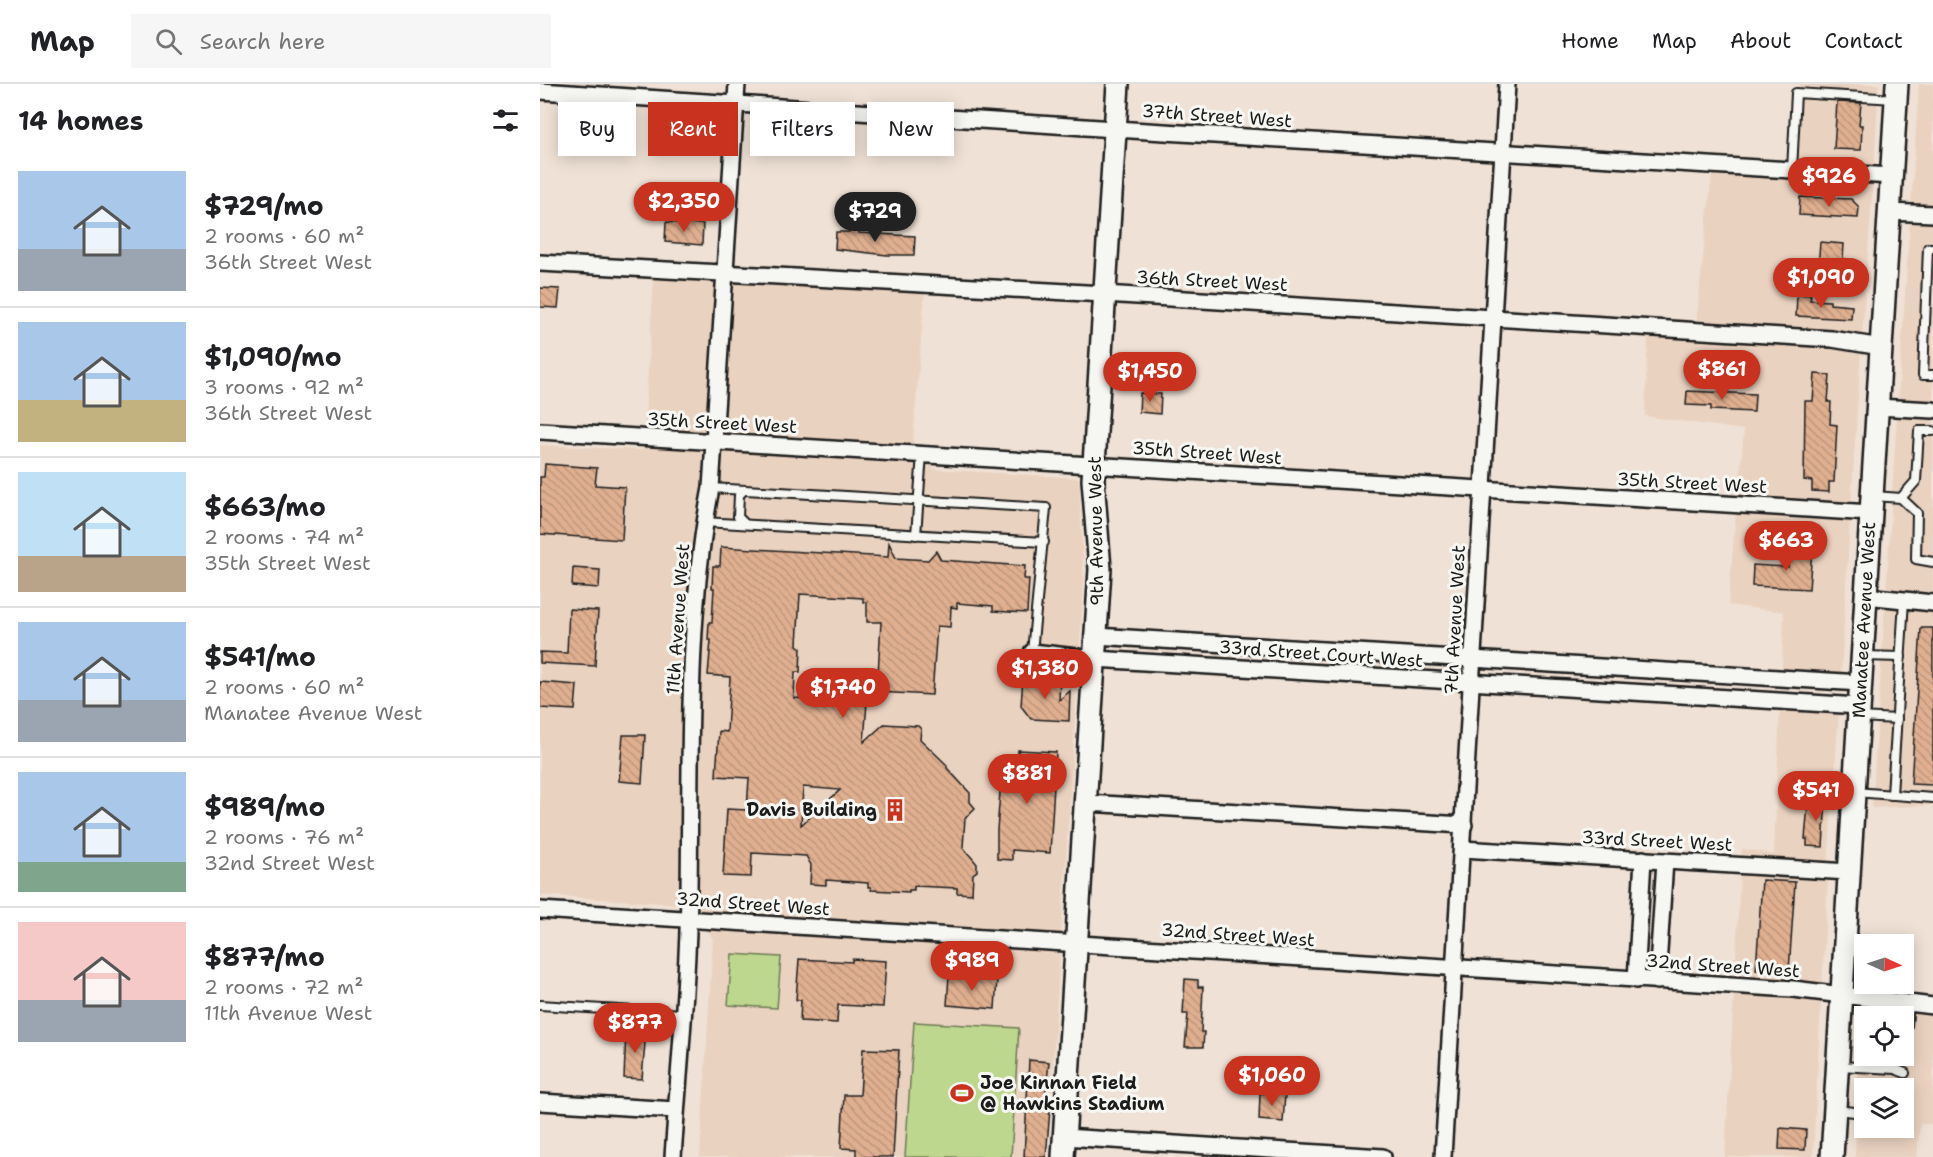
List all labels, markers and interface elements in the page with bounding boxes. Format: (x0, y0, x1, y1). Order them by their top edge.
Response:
search box (131, 14, 551, 68)
text: Map (30, 22, 95, 60)
icon: search (152, 25, 185, 58)
text: Search here (200, 27, 325, 56)
text: Home (1561, 27, 1619, 55)
text: Map (1652, 27, 1697, 55)
text: About (1730, 27, 1791, 55)
text: Contact (1824, 27, 1903, 55)
street label: 37th Street West (1141, 99, 1293, 133)
chip: Buy (558, 102, 636, 156)
chip: Rent (648, 102, 738, 156)
chip: Filters (750, 102, 855, 156)
chip: New (867, 102, 954, 156)
text: 14 homes (18, 103, 144, 138)
icon: filters (489, 104, 522, 137)
pin: $926 (1793, 157, 1865, 208)
text: $926 (1802, 163, 1856, 189)
pin: $2,350 (635, 182, 733, 233)
text: $729/mo (204, 188, 324, 223)
text: $2,350 (648, 188, 720, 214)
pin: $729 (839, 192, 911, 243)
icon: home (66, 195, 138, 267)
text: $729 (848, 198, 902, 224)
text: 2 rooms · 60 m² (204, 223, 364, 249)
text: 36th Street West (204, 249, 372, 275)
pin: $1,090 (1772, 258, 1870, 309)
text: $1,090 (1787, 264, 1855, 290)
street label: 36th Street West (1136, 265, 1288, 297)
text: $1,090/mo (204, 339, 342, 374)
icon: home (66, 346, 138, 418)
pin: $861 (1686, 350, 1758, 401)
pin: $1,450 (1101, 352, 1199, 403)
text: $861 (1697, 356, 1747, 382)
text: $1,450 (1117, 358, 1183, 384)
text: 3 rooms · 92 m² (204, 374, 364, 400)
text: 36th Street West (204, 400, 372, 426)
street label: 35th Street West (646, 407, 798, 439)
street label: 35th Street West (1131, 436, 1283, 470)
street label: 9th Avenue West (1083, 456, 1109, 606)
street label: 35th Street West (1616, 467, 1768, 499)
text: $663/mo (204, 489, 326, 524)
icon: home (66, 496, 138, 568)
pin: $663 (1750, 521, 1822, 572)
street label: Manatee Avenue West (1847, 521, 1881, 719)
text: 2 rooms · 74 m² (204, 524, 364, 550)
text: $663 (1758, 527, 1814, 553)
street label: 11th Avenue West (661, 542, 695, 695)
street label: 7th Avenue West (1439, 544, 1471, 695)
text: 35th Street West (204, 550, 371, 576)
street label: 33rd Street Court West (1218, 635, 1424, 673)
text: $541/mo (204, 639, 316, 674)
icon: home (66, 646, 138, 718)
pin: $1,380 (996, 649, 1094, 700)
text: $1,380 (1011, 655, 1079, 681)
pin: $1,740 (794, 668, 892, 719)
text: 2 rooms · 60 m² (204, 674, 364, 700)
text: $1,740 (810, 674, 876, 700)
text: Manatee Avenue West (204, 700, 423, 726)
pin: $881 (991, 754, 1063, 805)
text: $881 (1002, 760, 1052, 786)
pin: $541 (1780, 771, 1852, 822)
text: $541 (1792, 777, 1840, 803)
text: $989/mo (204, 789, 325, 824)
icon: home (66, 796, 138, 868)
building icon: Davis Building (882, 797, 908, 823)
place label: Davis Building (747, 798, 877, 822)
text: 2 rooms · 76 m² (204, 824, 364, 850)
street label: 33rd Street West (1581, 825, 1733, 857)
text: 32nd Street West (204, 850, 375, 876)
street label: 32nd Street West (675, 887, 831, 921)
street label: 32nd Street West (1160, 918, 1316, 952)
north arrow (1854, 934, 1914, 994)
map controls (1854, 934, 1914, 1138)
text: $877/mo (204, 939, 325, 974)
pin: $989 (936, 941, 1008, 992)
icon: home (66, 946, 138, 1018)
text: $989 (945, 947, 999, 973)
street label: 32nd Street West (1645, 949, 1801, 983)
text: 2 rooms · 72 m² (204, 974, 363, 1000)
text: 11th Avenue West (204, 1000, 372, 1026)
pin: $877 (599, 1003, 671, 1054)
button: locate (1854, 1006, 1914, 1066)
text: $877 (608, 1009, 662, 1035)
pin: $1,060 (1223, 1056, 1321, 1107)
text: $1,060 (1238, 1062, 1306, 1088)
place label: Joe Kinnan Field @ Hawkins Stadium (980, 1071, 1165, 1116)
button: layers (1854, 1078, 1914, 1138)
sports icon: Joe Kinnan Field @ Hawkins Stadium (949, 1080, 975, 1106)

